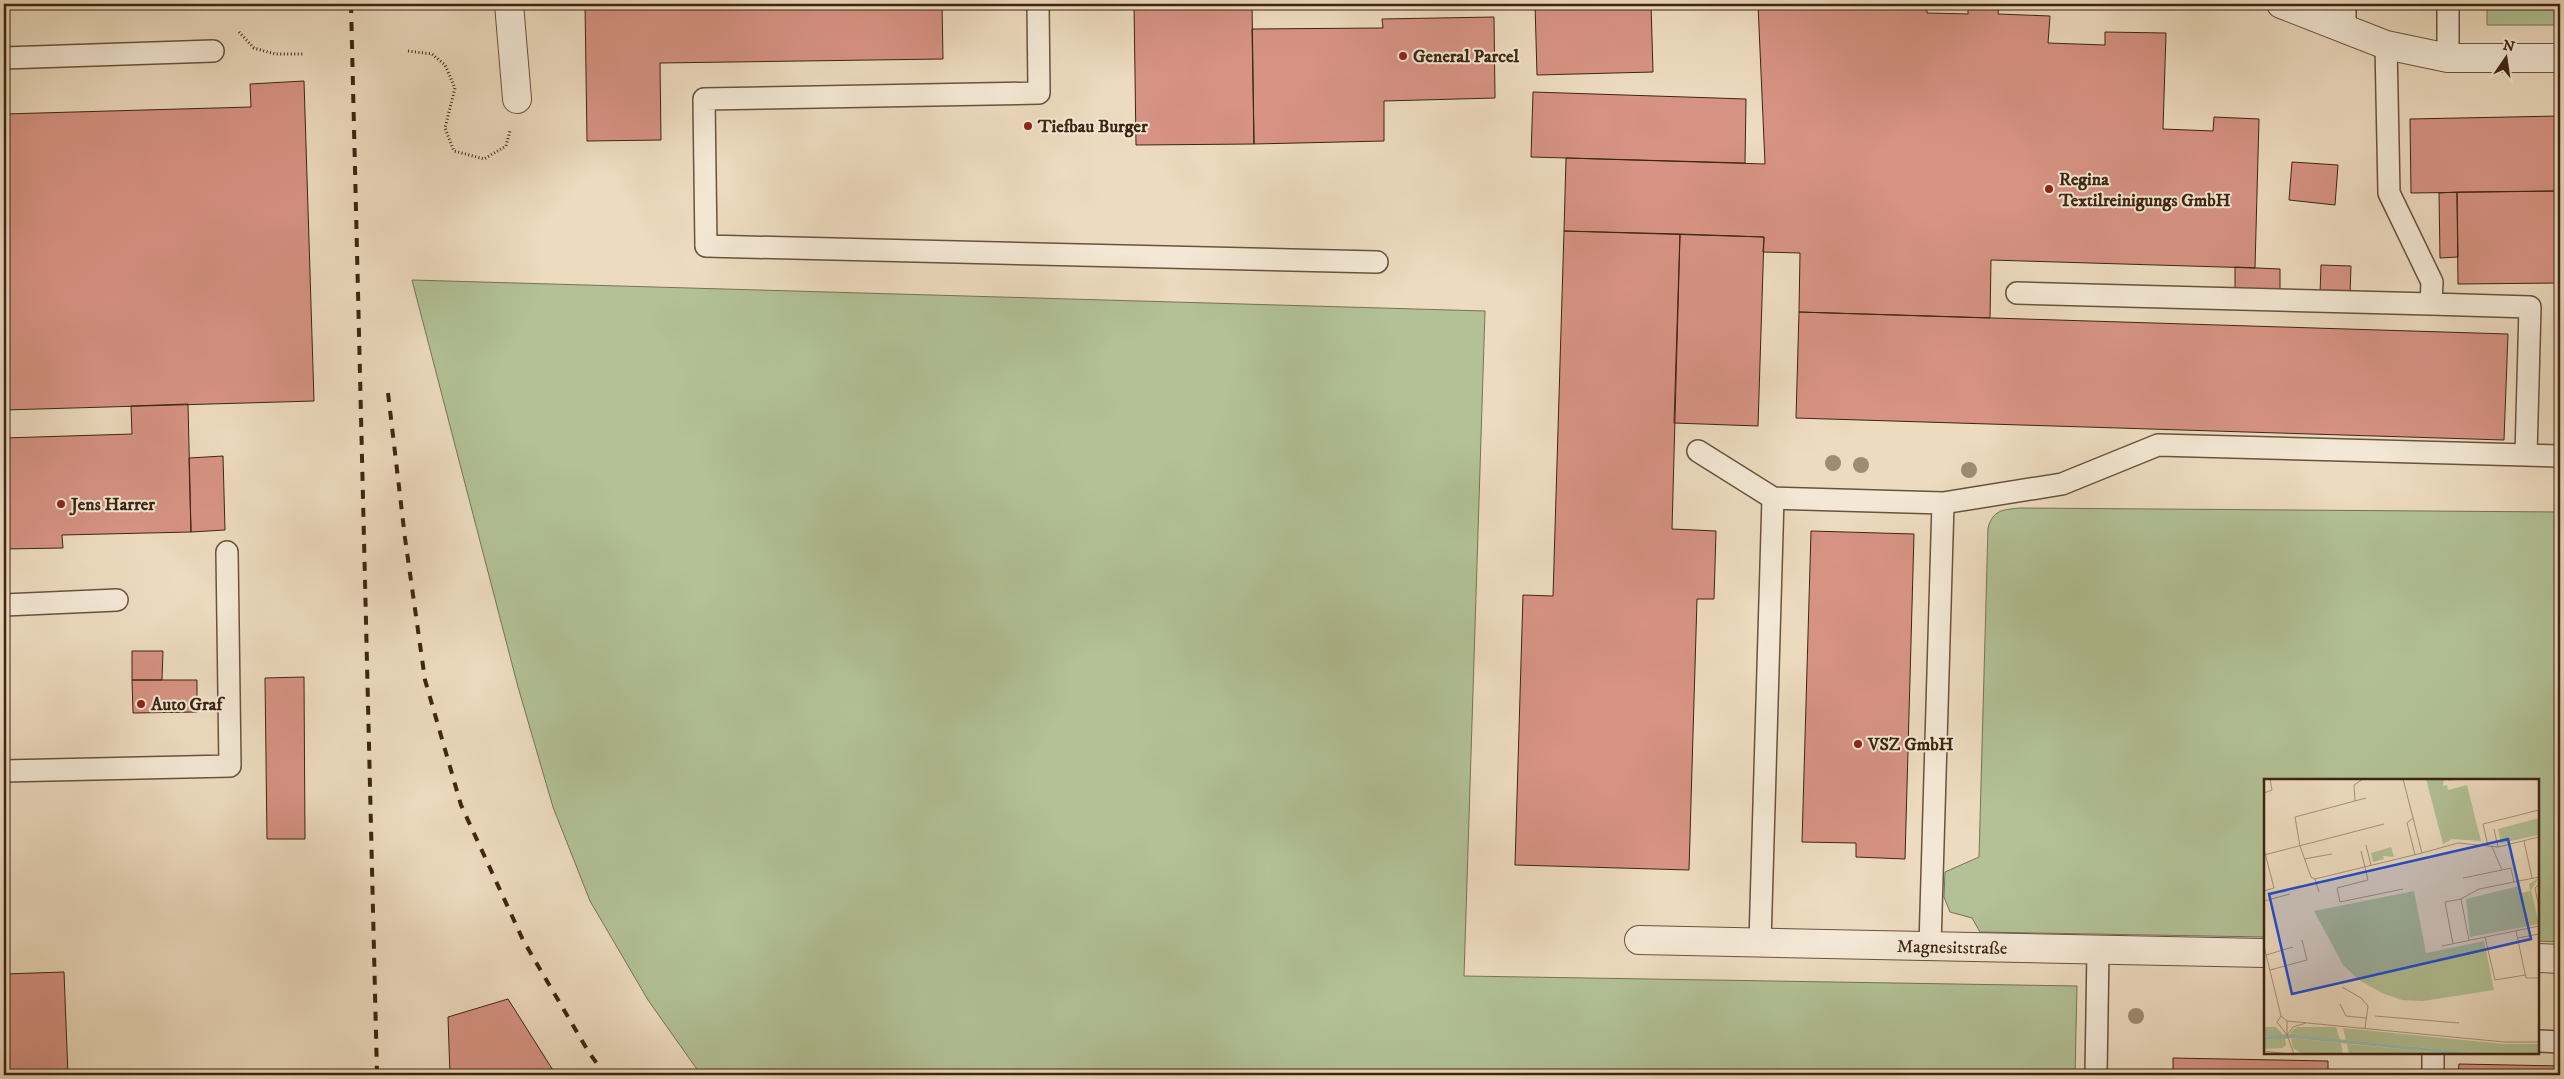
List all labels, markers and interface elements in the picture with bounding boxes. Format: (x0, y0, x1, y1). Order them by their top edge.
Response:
north arrow (2482, 32, 2532, 82)
text: N (2501, 36, 2517, 56)
place label: General Parcel (1413, 46, 1519, 68)
marker: General Parcel (1397, 50, 1409, 62)
place label: Tiefbau Burger (1037, 116, 1148, 138)
marker: Tiefbau Burger (1022, 120, 1034, 132)
place label: Regina Textilreinigungs GmbH (2058, 169, 2231, 212)
marker: Regina Textilreinigungs GmbH (2043, 183, 2055, 195)
place label: Jens Harrer (69, 494, 155, 516)
marker: Jens Harrer (55, 498, 67, 510)
place label: Auto Graf (150, 694, 225, 716)
marker: Auto Graf (135, 698, 147, 710)
place label: VSZ GmbH (1867, 734, 1954, 756)
marker: VSZ GmbH (1852, 738, 1864, 750)
inset map (2264, 779, 2539, 1054)
street label: Magnesitstraße (1897, 936, 2007, 960)

